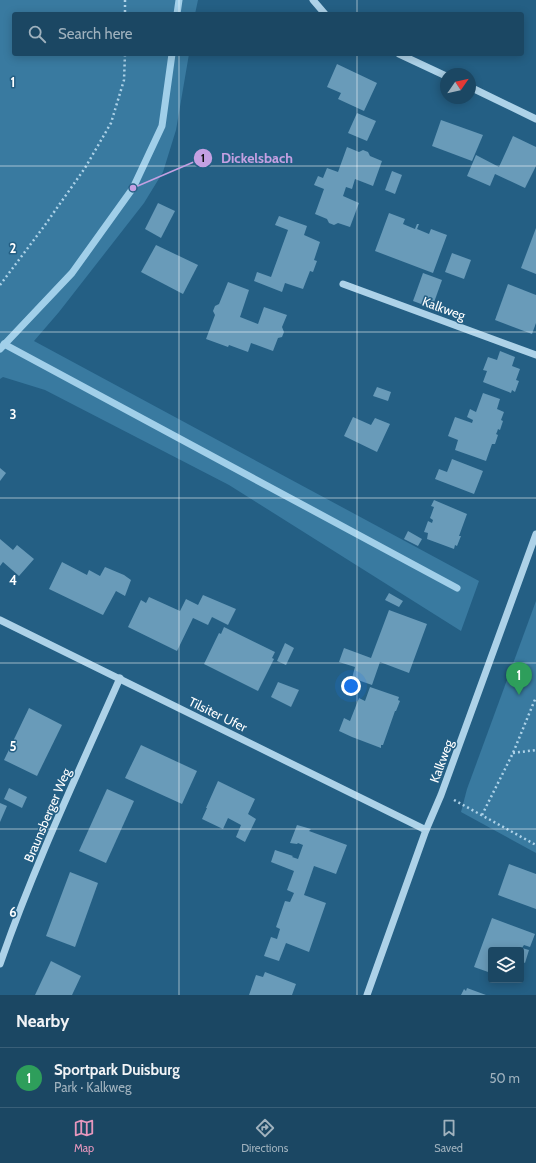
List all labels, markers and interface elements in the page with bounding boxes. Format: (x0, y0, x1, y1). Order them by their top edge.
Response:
search box (12, 12, 524, 56)
icon: search (26, 23, 48, 45)
text: Search here (58, 25, 133, 43)
north arrow (440, 68, 476, 104)
text: 1 (11, 74, 15, 90)
callout: Dickelsbach (193, 145, 301, 171)
text: Dickelsbach (221, 149, 293, 167)
text: 1 (201, 150, 205, 165)
text: 2 (10, 240, 17, 256)
street label: Kalkweg (420, 293, 468, 323)
text: 3 (9, 406, 17, 422)
text: 4 (9, 572, 17, 588)
pin: 1 (506, 662, 532, 695)
your location (341, 676, 361, 696)
street label: Tilsiter Ufer (186, 693, 251, 735)
street label: Kalkweg (426, 737, 456, 785)
text: 5 (10, 738, 17, 754)
street label: Braunsberger Weg (20, 765, 74, 864)
text: 6 (9, 904, 17, 920)
map controls (488, 947, 524, 983)
button: layers (488, 947, 524, 983)
text: Nearby (16, 1011, 69, 1031)
text: Sportpark Duisburg (54, 1061, 180, 1079)
text: 1 (27, 1070, 31, 1086)
text: 50 m (490, 1070, 520, 1086)
text: Park · Kalkweg (54, 1079, 131, 1095)
tab: Map (73, 1117, 95, 1155)
tab: Directions (241, 1117, 288, 1155)
tab: Saved (434, 1117, 463, 1155)

